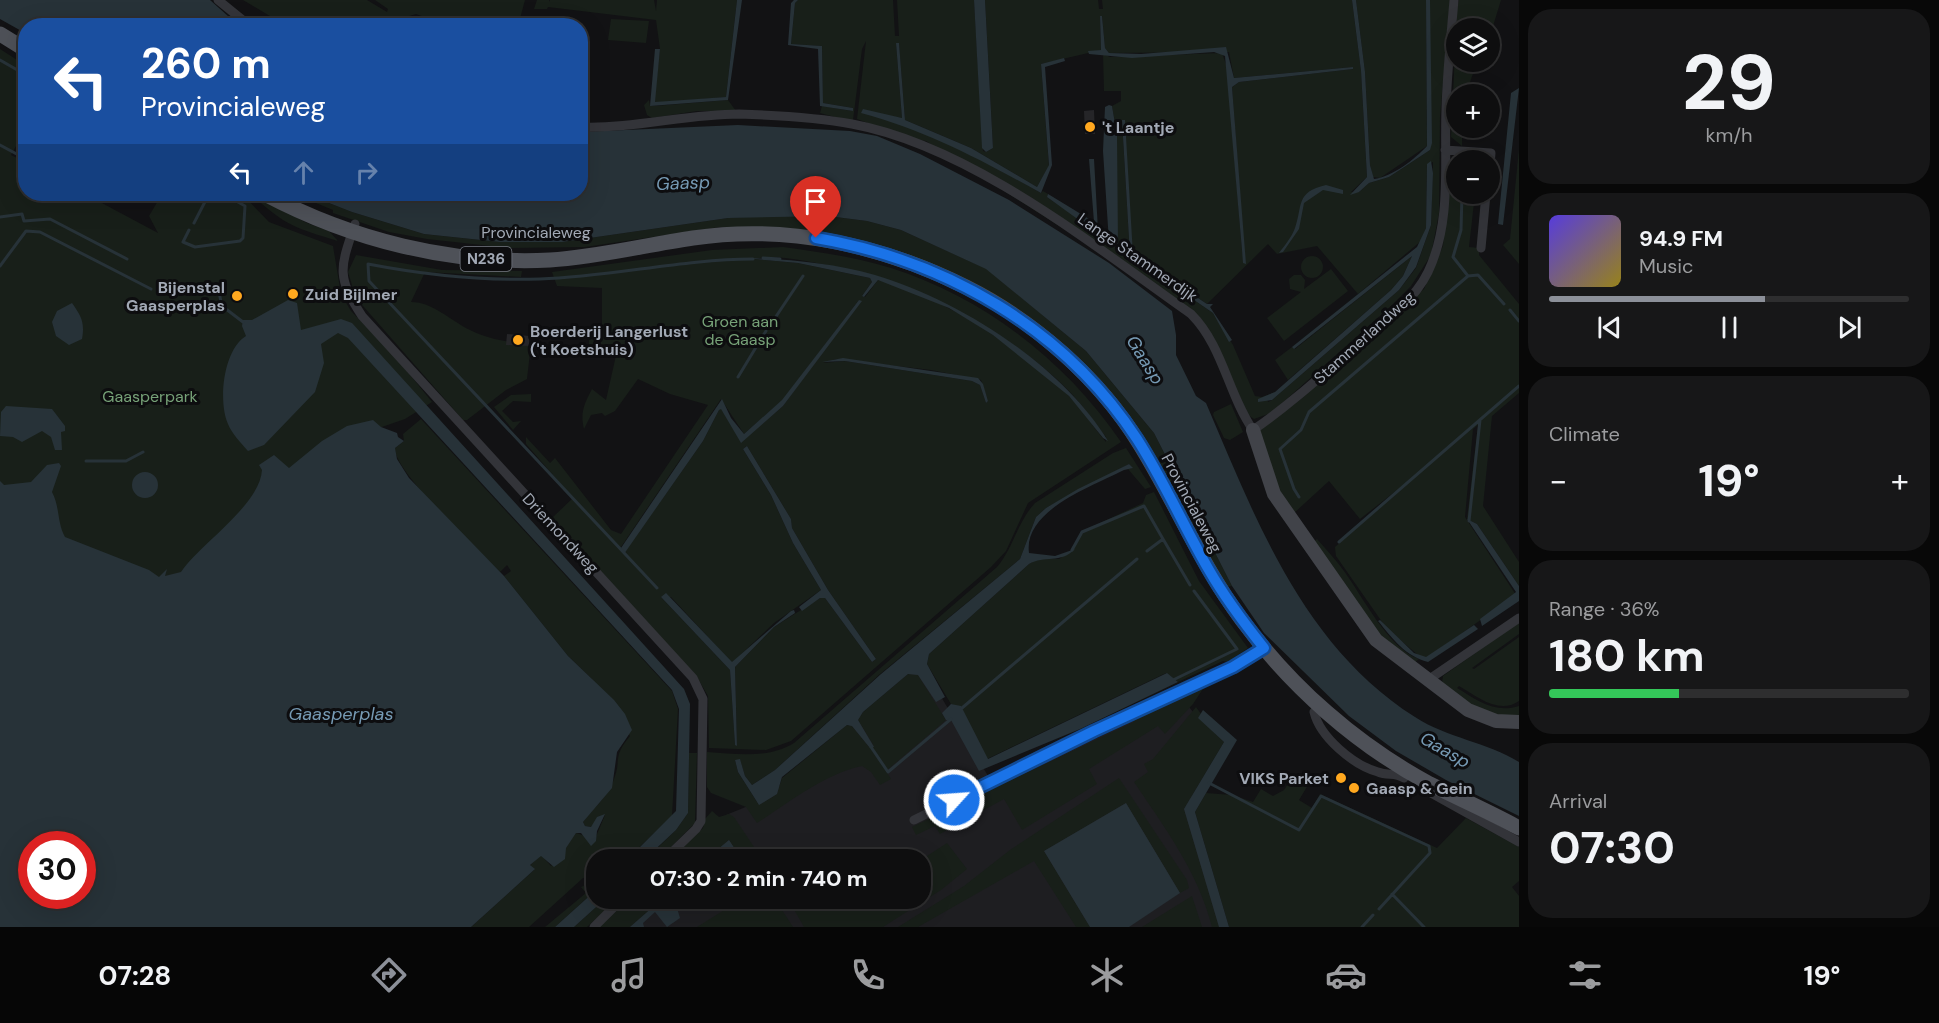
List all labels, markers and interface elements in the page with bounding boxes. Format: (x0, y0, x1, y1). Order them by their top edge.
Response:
map controls (1446, 18, 1500, 204)
button: layers (1446, 18, 1500, 72)
text: 29 (1682, 32, 1776, 133)
text: 260 m (141, 36, 271, 91)
icon: left (42, 42, 120, 120)
button: + (1446, 84, 1500, 138)
text: Provincialeweg (141, 89, 326, 124)
place label: 't Laantje (1102, 117, 1174, 138)
marker: 't Laantje (1083, 120, 1097, 134)
text: km/h (1705, 122, 1753, 148)
button: − (1446, 150, 1500, 204)
icon: left (224, 156, 257, 189)
icon: ahead (287, 156, 320, 189)
icon: right (350, 156, 383, 189)
water label: Gaasp (656, 170, 710, 196)
pin (790, 176, 841, 238)
icon: arrive (799, 185, 832, 218)
street label: Lange Stammerdijk (1074, 208, 1202, 307)
street label: Provincialeweg (481, 222, 591, 243)
text: 94.9 FM (1639, 224, 1723, 253)
road number: N236 (460, 247, 512, 271)
text: Music (1639, 253, 1694, 279)
place label: Bijenstal Gaasperplas (126, 277, 225, 316)
place label: Zuid Bijlmer (305, 284, 398, 305)
street label: Stammerlandweg (1309, 286, 1419, 388)
marker: Zuid Bijlmer (286, 287, 300, 301)
marker: Bijenstal Gaasperplas (230, 289, 244, 303)
park label: Groen aan de Gaasp (702, 311, 778, 350)
icon: previous (1593, 311, 1626, 344)
icon: pause (1713, 311, 1746, 344)
icon: next (1833, 311, 1866, 344)
place label: Boerderij Langerlust ('t Koetshuis) (530, 321, 688, 360)
water label: Gaasp (1121, 331, 1169, 389)
marker: Boerderij Langerlust ('t Koetshuis) (511, 333, 525, 347)
park label: Gaasperpark (102, 386, 198, 407)
text: Climate (1549, 421, 1620, 447)
street label: Provincialeweg (1157, 450, 1227, 556)
text: 19° (1698, 451, 1760, 510)
text: − (1549, 459, 1567, 502)
text: + (1891, 459, 1909, 502)
street label: Driemondweg (518, 489, 603, 578)
text: Range · 36% (1549, 596, 1659, 622)
text: 180 km (1549, 626, 1704, 685)
water label: Gaasperplas (288, 702, 394, 726)
water label: Gaasp (1416, 726, 1474, 774)
position arrow (922, 768, 986, 832)
place label: VIKS Parket (1239, 768, 1329, 789)
marker: VIKS Parket (1334, 771, 1348, 785)
place label: Gaasp & Gein (1366, 778, 1473, 799)
marker: Gaasp & Gein (1347, 781, 1361, 795)
text: Arrival (1549, 788, 1607, 814)
text: 07:30 (1549, 818, 1675, 877)
speed limit sign: 30 (18, 831, 96, 909)
text: 07:30 · 2 min · 740 m (650, 864, 867, 893)
icon: directions (368, 954, 410, 996)
icon: music (608, 954, 650, 996)
icon: phone (847, 954, 889, 996)
icon: climate (1086, 954, 1128, 996)
icon: car (1325, 954, 1367, 996)
icon: filters (1564, 954, 1606, 996)
text: 07:28 (99, 958, 171, 993)
text: 19° (1804, 958, 1840, 993)

